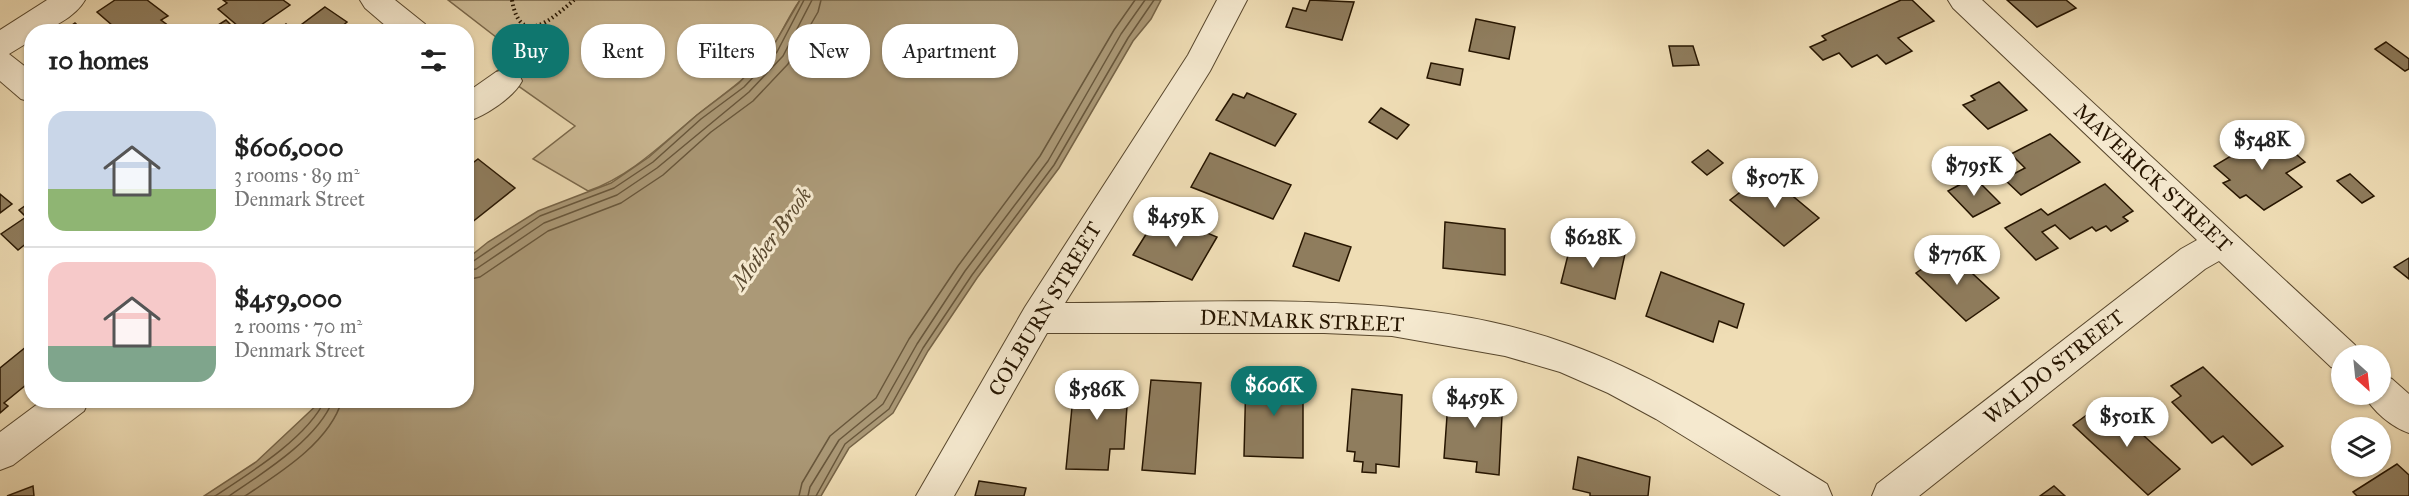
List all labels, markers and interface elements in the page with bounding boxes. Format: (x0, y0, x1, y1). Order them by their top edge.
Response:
chip: Buy (492, 24, 569, 78)
chip: Rent (581, 24, 665, 78)
chip: Filters (677, 24, 776, 78)
chip: New (788, 24, 870, 78)
chip: Apartment (882, 24, 1018, 78)
text: 10 homes (48, 44, 149, 76)
icon: filters (417, 44, 450, 77)
street label: MAVERICK STREET (2069, 98, 2237, 258)
pin: $548K (2220, 120, 2304, 171)
text: $548K (2234, 127, 2290, 151)
text: $606,000 (234, 131, 344, 163)
icon: home (96, 135, 168, 207)
pin: $795K (1932, 146, 2016, 197)
text: $795K (1946, 153, 2002, 177)
pin: $507K (1733, 158, 1817, 209)
text: 3 rooms · 89 m² (234, 163, 359, 187)
text: $507K (1746, 165, 1804, 189)
water label: Mother Brook (724, 182, 818, 296)
text: Denmark Street (234, 187, 365, 211)
pin: $459K (1134, 197, 1218, 248)
text: $459K (1147, 204, 1205, 228)
street label: COLBURN STREET (983, 217, 1107, 401)
pin: $628K (1551, 218, 1635, 269)
text: $628K (1565, 225, 1621, 249)
pin: $776K (1915, 235, 1999, 286)
text: $776K (1928, 242, 1986, 266)
text: $459,000 (234, 282, 342, 314)
icon: home (96, 286, 168, 358)
street label: DENMARK STREET (1199, 304, 1405, 338)
street label: WALDO STREET (1978, 304, 2130, 430)
text: 2 rooms · 70 m² (234, 314, 362, 338)
text: Denmark Street (234, 338, 365, 362)
north arrow (2331, 345, 2391, 405)
map controls (2331, 345, 2391, 477)
pin: $606K (1232, 366, 1316, 417)
pin: $586K (1055, 370, 1139, 421)
text: $606K (1245, 373, 1303, 397)
text: $586K (1069, 377, 1125, 401)
pin: $459K (1433, 378, 1517, 429)
text: $459K (1446, 385, 1504, 409)
pin: $501K (2085, 397, 2169, 448)
text: $501K (2100, 404, 2154, 428)
button: layers (2331, 417, 2391, 477)

